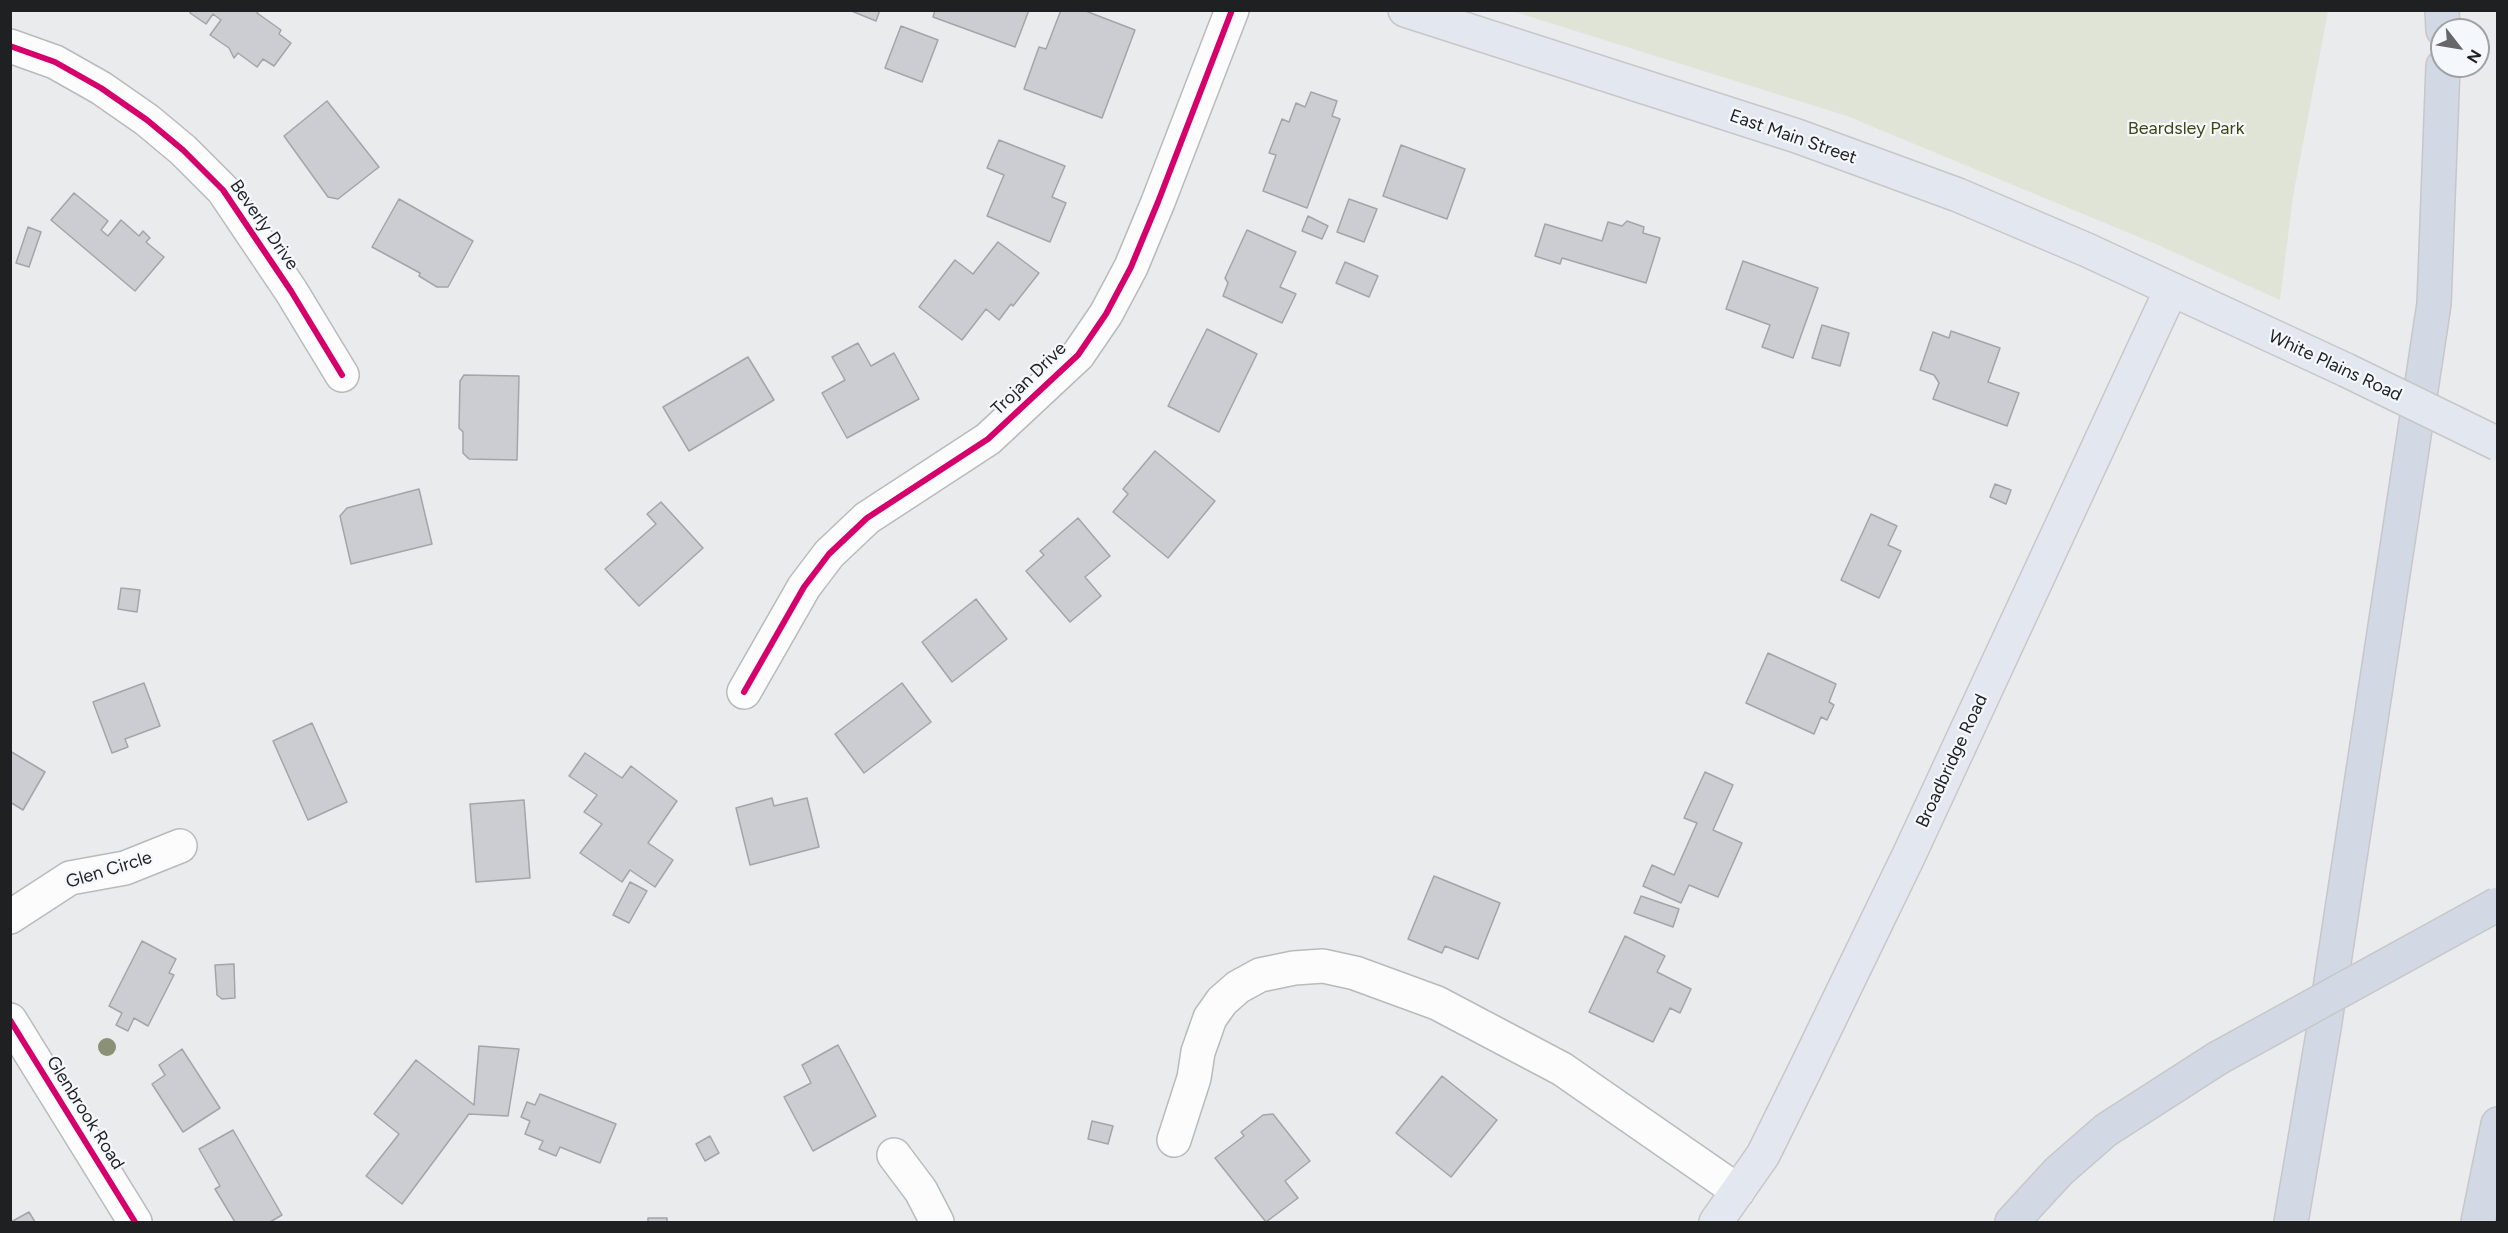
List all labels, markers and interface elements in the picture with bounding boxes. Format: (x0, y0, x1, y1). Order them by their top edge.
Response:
north arrow (2430, 18, 2490, 78)
text: N (2463, 46, 2485, 67)
street label: East Main Street (1727, 105, 1859, 169)
park label: Beardsley Park (2128, 118, 2244, 140)
street label: Beverly Drive (225, 176, 303, 274)
street label: White Plains Road (2265, 326, 2405, 406)
street label: Trojan Drive (987, 338, 1071, 420)
street label: Broadbridge Road (1912, 691, 1992, 831)
street label: Glen Circle (63, 847, 155, 893)
street label: Glenbrook Road (41, 1052, 129, 1174)

